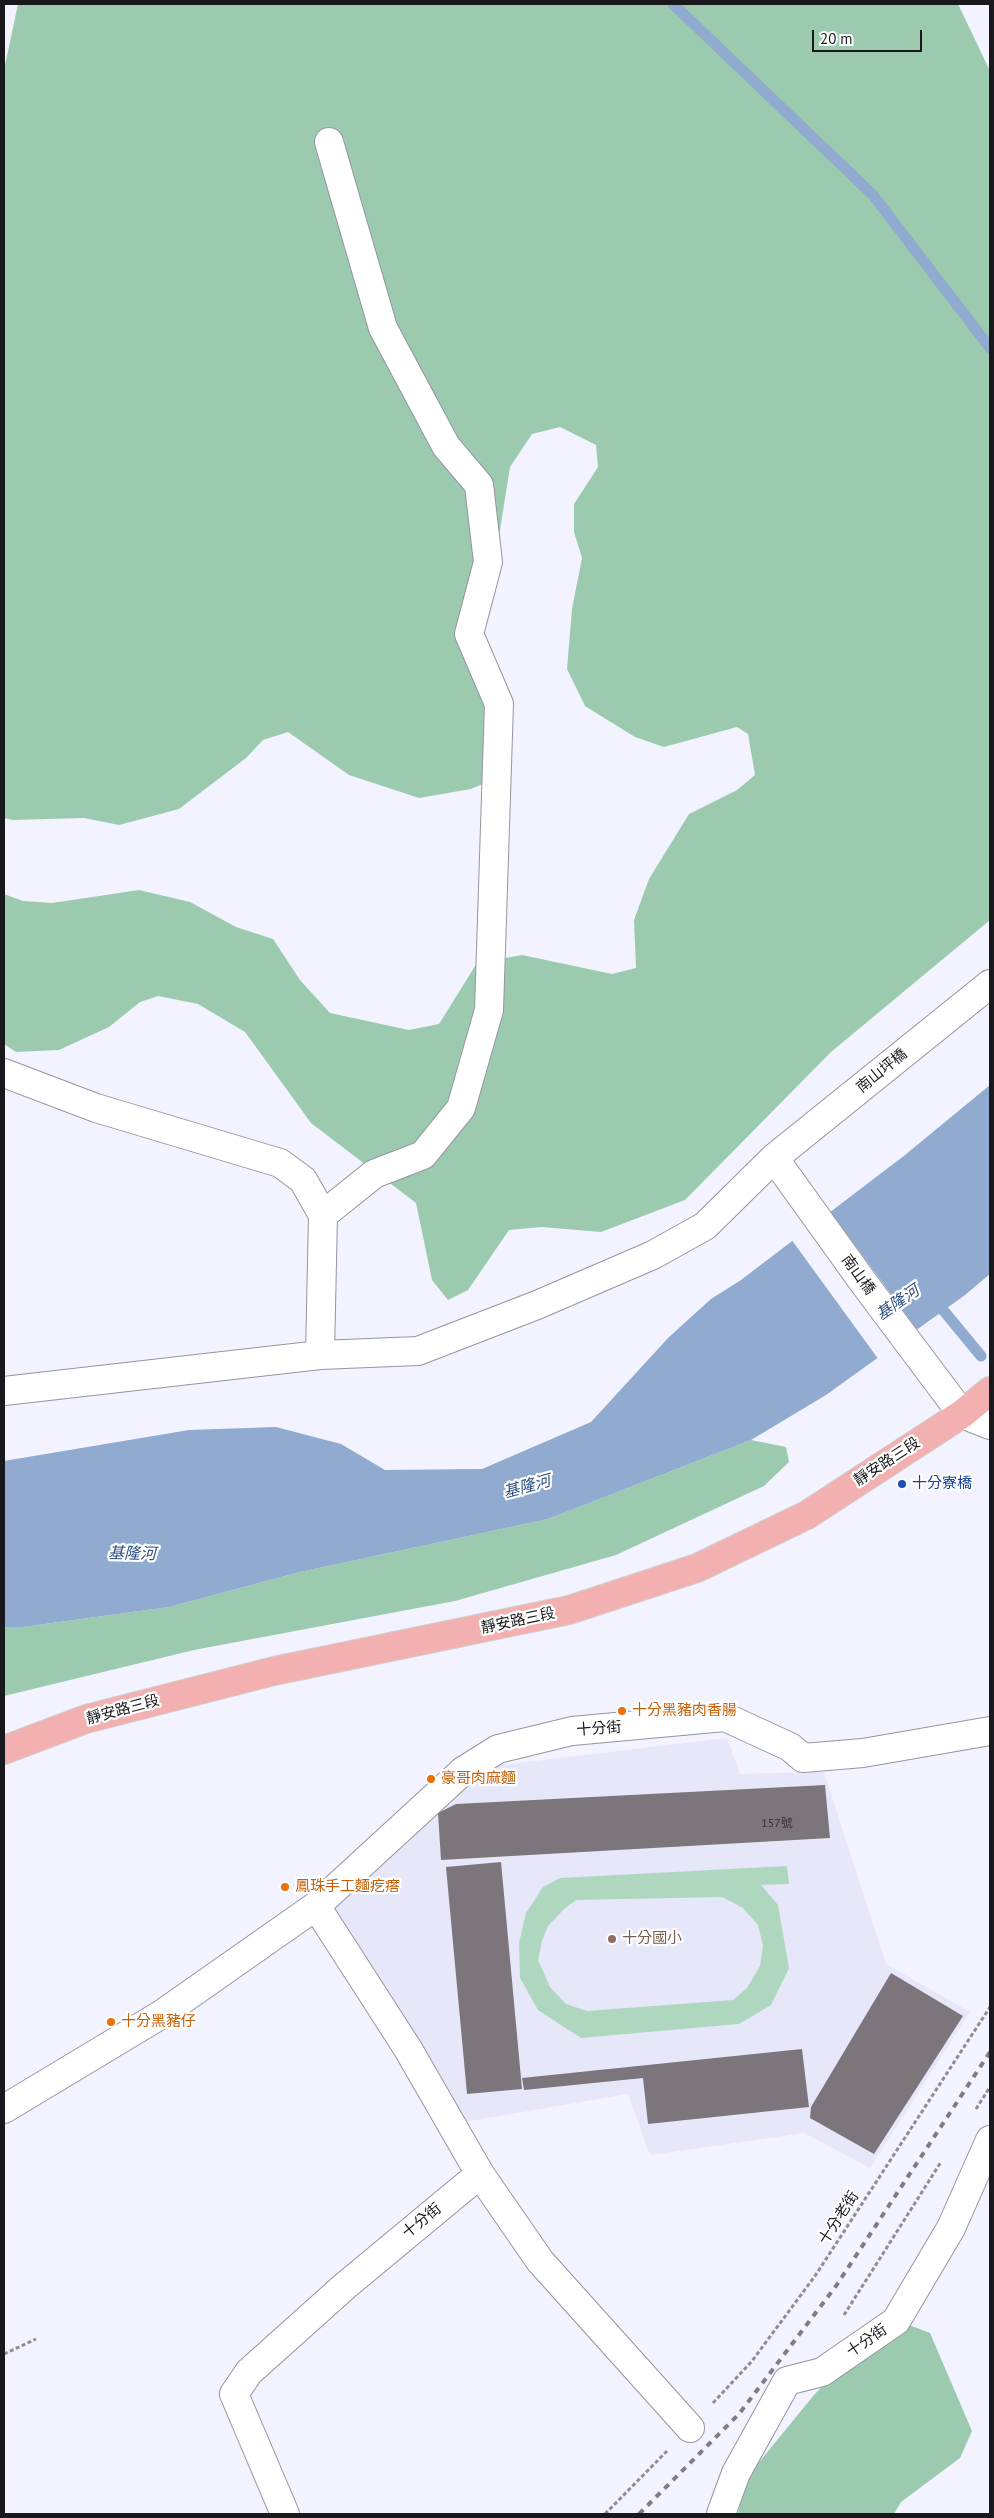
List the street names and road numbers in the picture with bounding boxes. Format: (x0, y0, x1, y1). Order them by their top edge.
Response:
street label: 南山坪橋 (853, 1045, 911, 1097)
street label: 南山橋 (837, 1252, 879, 1298)
street label: 靜安路三段 (851, 1434, 923, 1490)
street label: 靜安路三段 (479, 1604, 557, 1638)
street label: 靜安路三段 (84, 1692, 162, 1728)
street label: 十分街 (576, 1718, 622, 1740)
street label: 十分老街 (815, 2188, 863, 2248)
street label: 十分街 (399, 2200, 445, 2242)
street label: 十分街 (843, 2321, 891, 2361)

